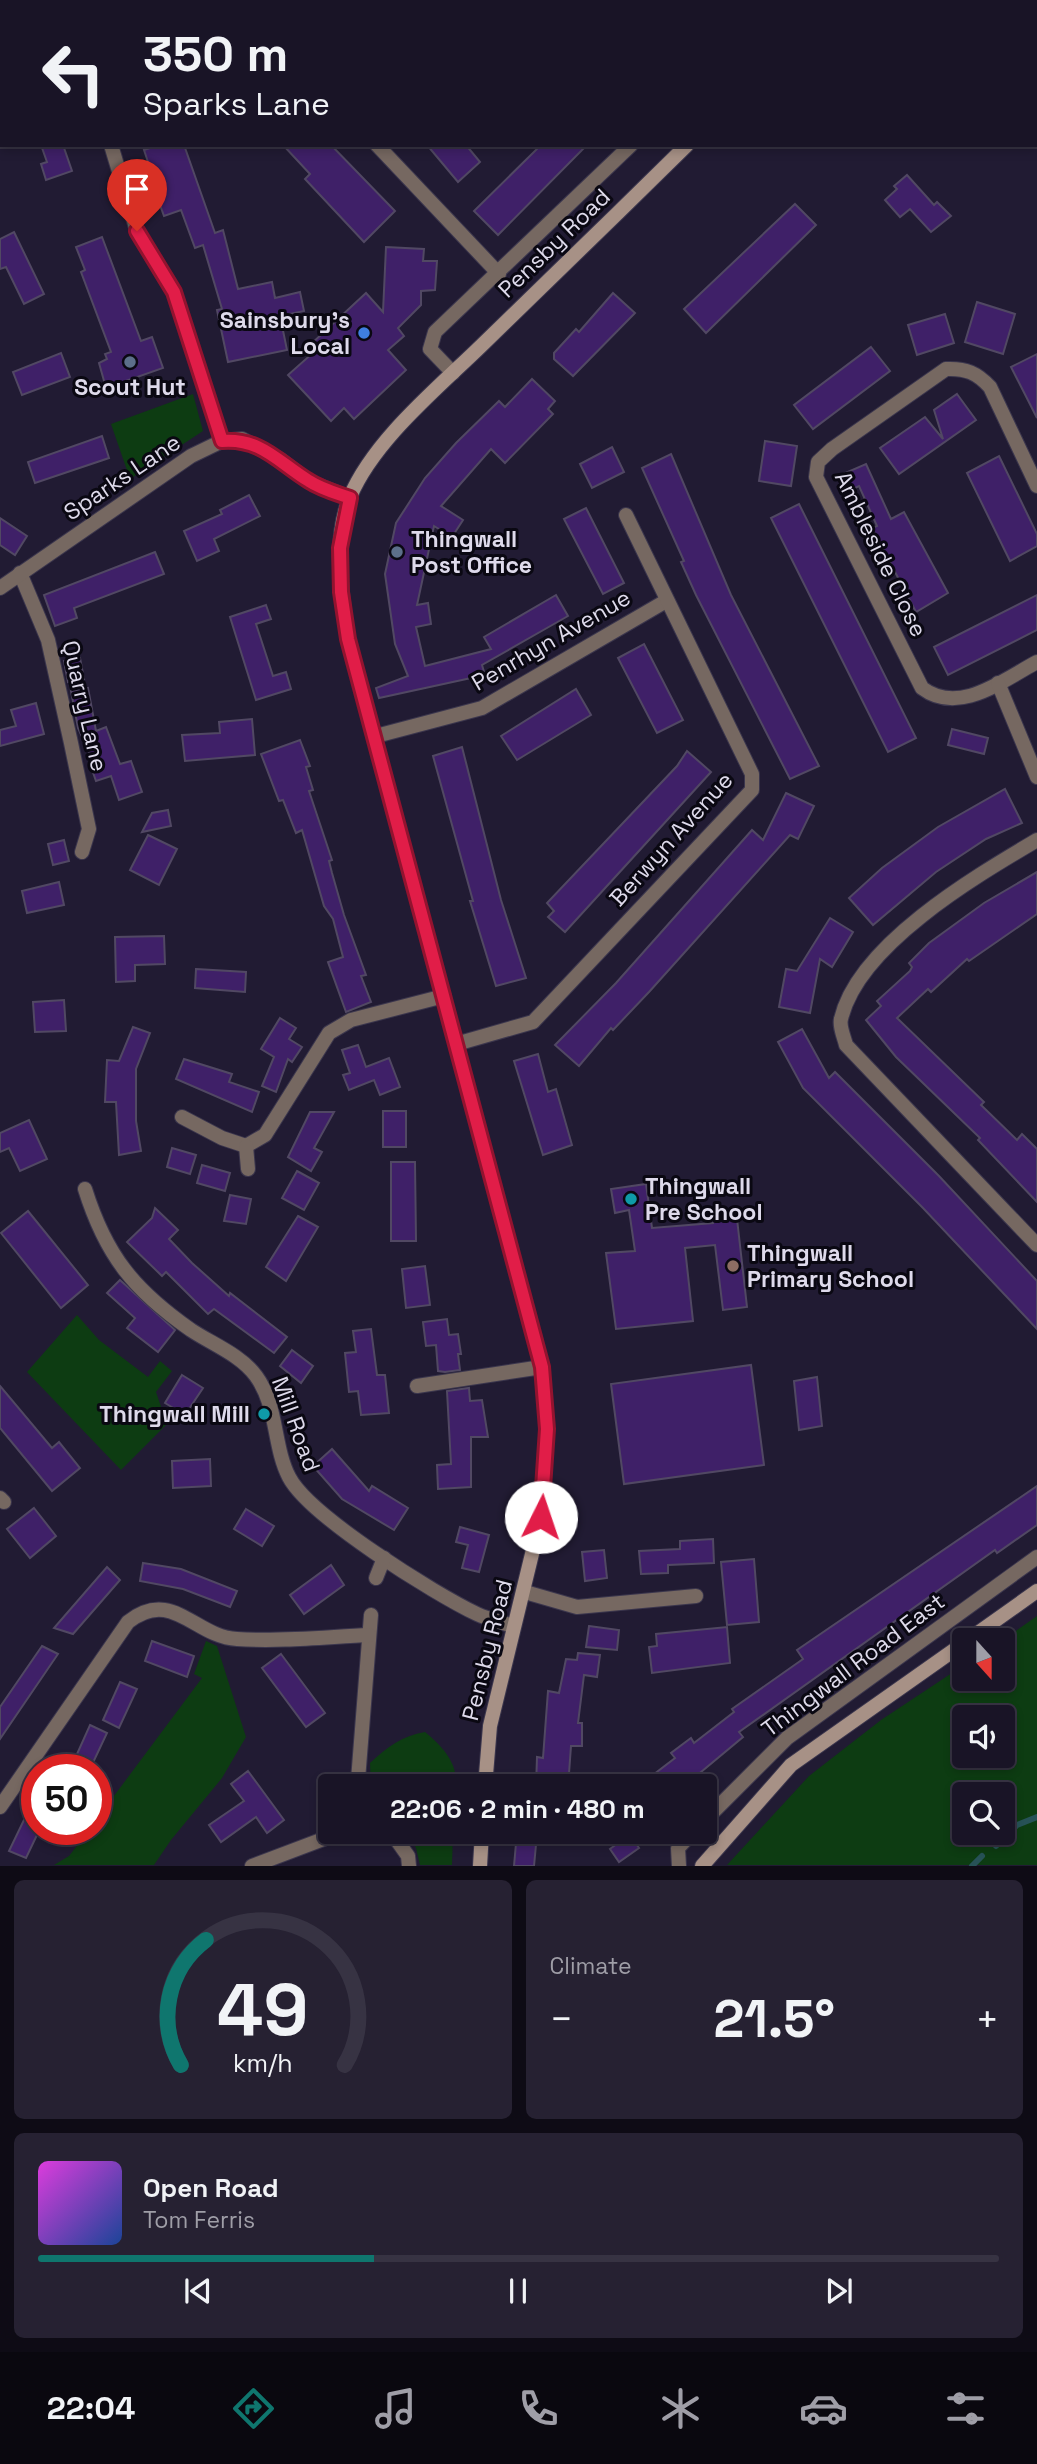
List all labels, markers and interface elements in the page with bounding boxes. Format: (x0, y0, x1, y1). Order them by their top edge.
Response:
text: 350 m (143, 23, 288, 85)
icon: left (28, 28, 119, 119)
text: Sparks Lane (143, 84, 330, 124)
pin (107, 159, 167, 231)
icon: arrive (118, 170, 156, 208)
street label: Pensby Road (492, 182, 616, 304)
place label: Sainsbury's Local (220, 305, 350, 361)
marker: Sainsbury's Local (356, 325, 372, 341)
marker: Scout Hut (122, 354, 138, 370)
place label: Scout Hut (74, 372, 186, 402)
street label: Sparks Lane (58, 427, 186, 527)
street label: Ambleside Close (828, 466, 934, 642)
place label: Thingwall Post Office (411, 524, 532, 580)
marker: Thingwall Post Office (389, 544, 405, 560)
street label: Penrhyn Avenue (466, 582, 636, 698)
street label: Quarry Lane (55, 638, 115, 774)
street label: Berwyn Avenue (603, 765, 739, 913)
place label: Thingwall Pre School (645, 1171, 763, 1227)
marker: Thingwall Pre School (623, 1191, 639, 1207)
place label: Thingwall Primary School (747, 1238, 914, 1294)
marker: Thingwall Primary School (725, 1258, 741, 1274)
street label: Mill Road (265, 1372, 327, 1476)
place label: Thingwall Mill (99, 1399, 250, 1429)
marker: Thingwall Mill (256, 1406, 272, 1422)
position arrow (504, 1480, 578, 1554)
street label: Pensby Road (455, 1576, 519, 1724)
street label: Thingwall Road East (755, 1586, 951, 1744)
north arrow (952, 1628, 1015, 1690)
map controls (952, 1628, 1015, 1845)
button: sound (952, 1705, 1015, 1768)
speed limit sign: 50 (21, 1754, 112, 1845)
button: search (952, 1782, 1015, 1845)
text: 22:06 · 2 min · 480 m (390, 1792, 645, 1826)
text: Climate (550, 1951, 632, 1981)
text: 49 (217, 1964, 308, 2057)
text: 21.5° (713, 1986, 835, 2052)
text: − (550, 1995, 573, 2043)
text: + (975, 1995, 999, 2043)
text: km/h (233, 2047, 293, 2079)
text: Open Road (143, 2171, 279, 2205)
text: Tom Ferris (143, 2205, 255, 2235)
icon: previous (179, 2272, 217, 2310)
icon: pause (499, 2272, 537, 2310)
icon: next (820, 2272, 858, 2310)
icon: directions (229, 2384, 278, 2433)
icon: music (371, 2384, 420, 2433)
icon: phone (514, 2384, 563, 2433)
icon: climate (656, 2384, 705, 2433)
icon: car (799, 2384, 848, 2433)
icon: filters (941, 2384, 990, 2433)
text: 22:04 (47, 2388, 135, 2428)

